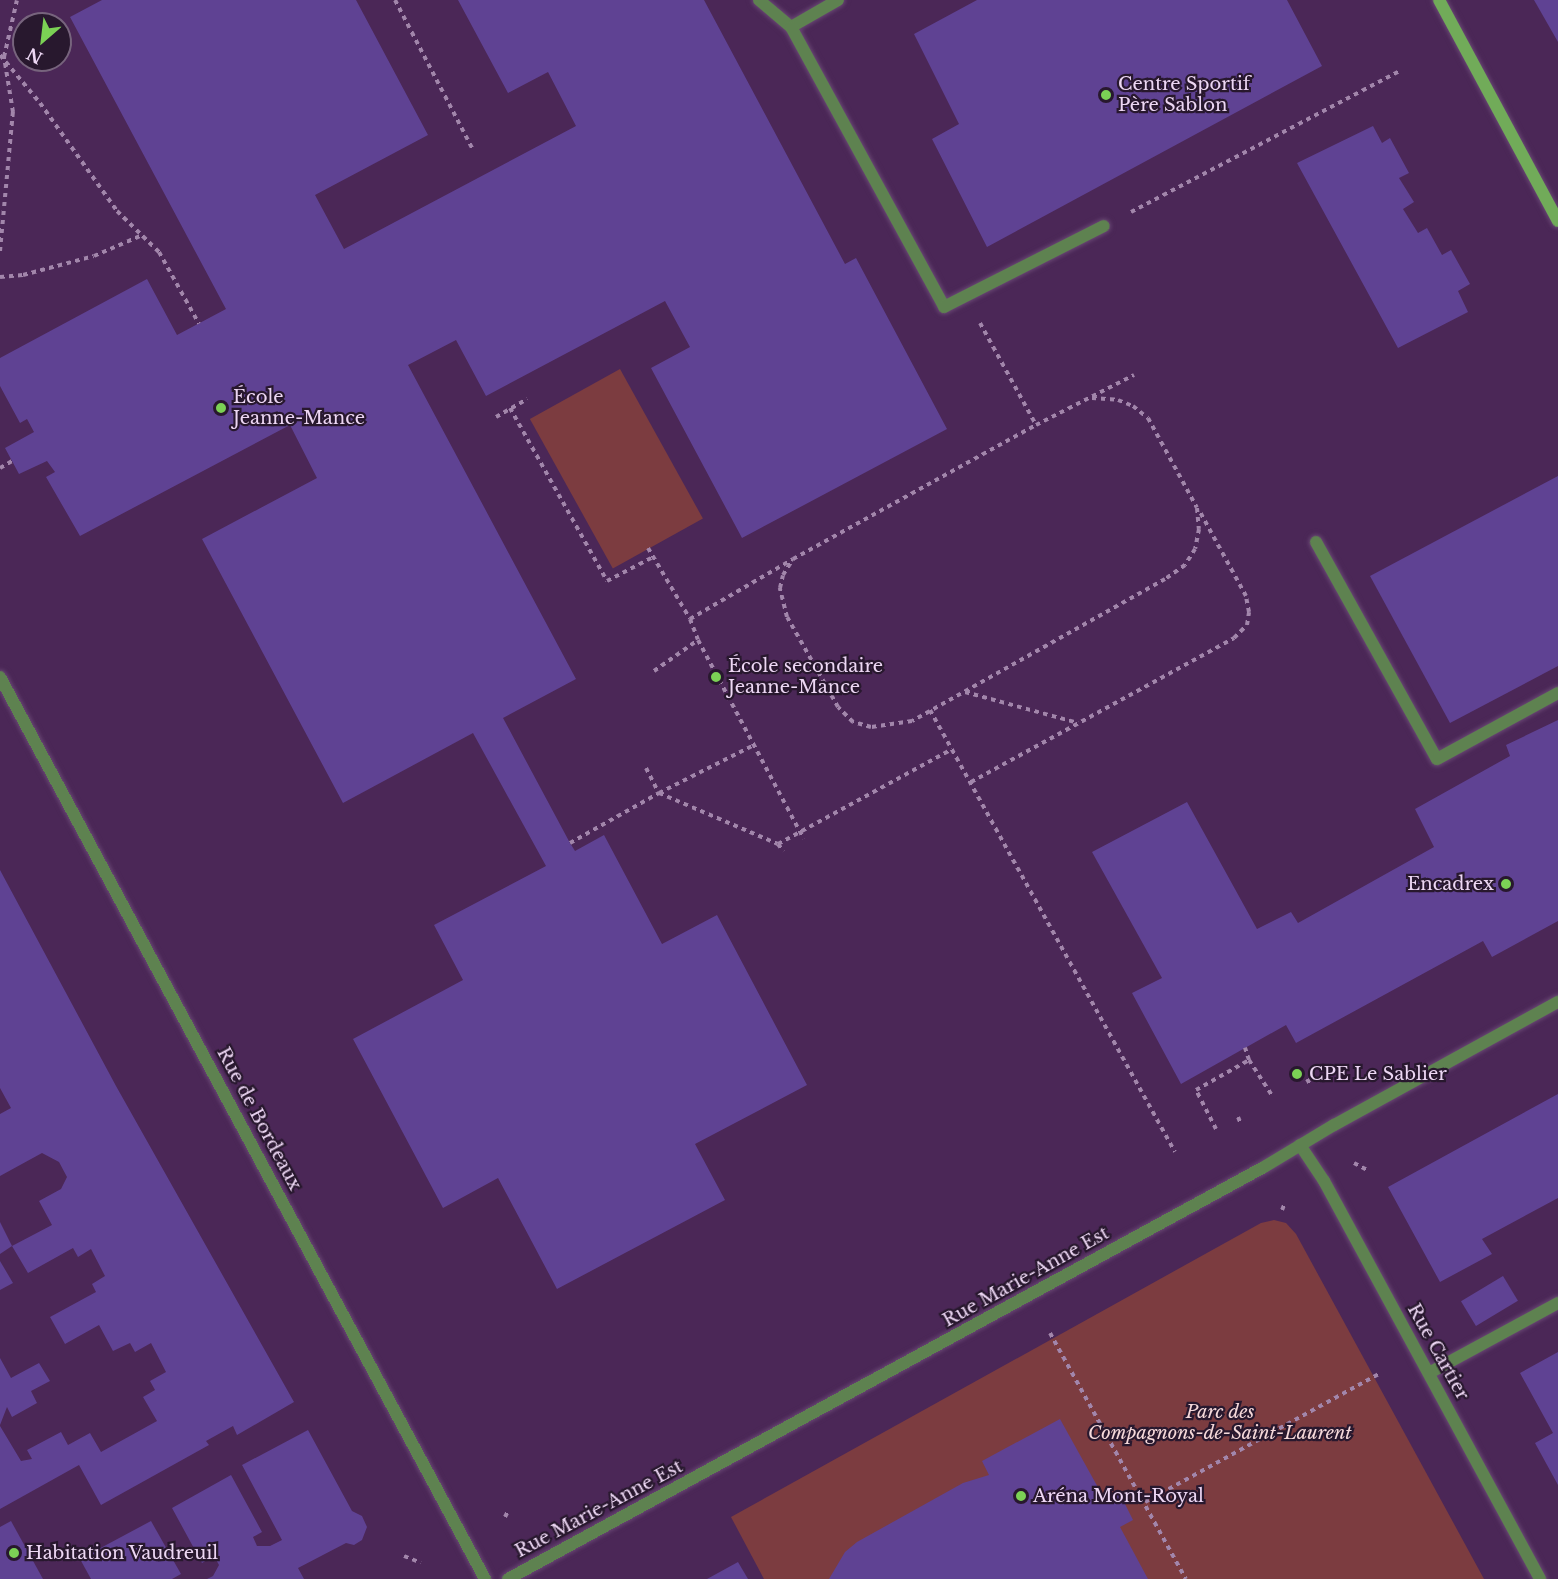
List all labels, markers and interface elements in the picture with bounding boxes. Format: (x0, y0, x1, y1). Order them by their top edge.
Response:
north arrow (12, 12, 72, 72)
text: N (23, 44, 46, 68)
place label: Centre Sportif Père Sablon (1118, 74, 1250, 116)
marker: Centre Sportif Père Sablon (1099, 88, 1113, 102)
place label: École Jeanne-Mance (233, 387, 365, 430)
marker: École Jeanne-Mance (214, 401, 228, 415)
place label: École secondaire Jeanne-Mance (728, 656, 883, 698)
marker: École secondaire Jeanne-Mance (709, 670, 723, 684)
place label: Encadrex (1407, 873, 1494, 895)
marker: Encadrex (1499, 877, 1513, 891)
street label: Rue de Bordeaux (212, 1044, 306, 1194)
place label: CPE Le Sablier (1309, 1063, 1447, 1085)
marker: CPE Le Sablier (1290, 1067, 1304, 1081)
street label: Rue Marie-Anne Est (939, 1222, 1113, 1332)
street label: Rue Cartier (1403, 1300, 1473, 1404)
park label: Parc des Compagnons-de-Saint-Laurent (1088, 1402, 1352, 1444)
street label: Rue Marie-Anne Est (512, 1456, 686, 1562)
place label: Aréna Mont-Royal (1033, 1485, 1204, 1507)
marker: Aréna Mont-Royal (1014, 1489, 1028, 1503)
place label: Habitation Vaudreuil (26, 1542, 219, 1564)
marker: Habitation Vaudreuil (7, 1546, 21, 1560)

